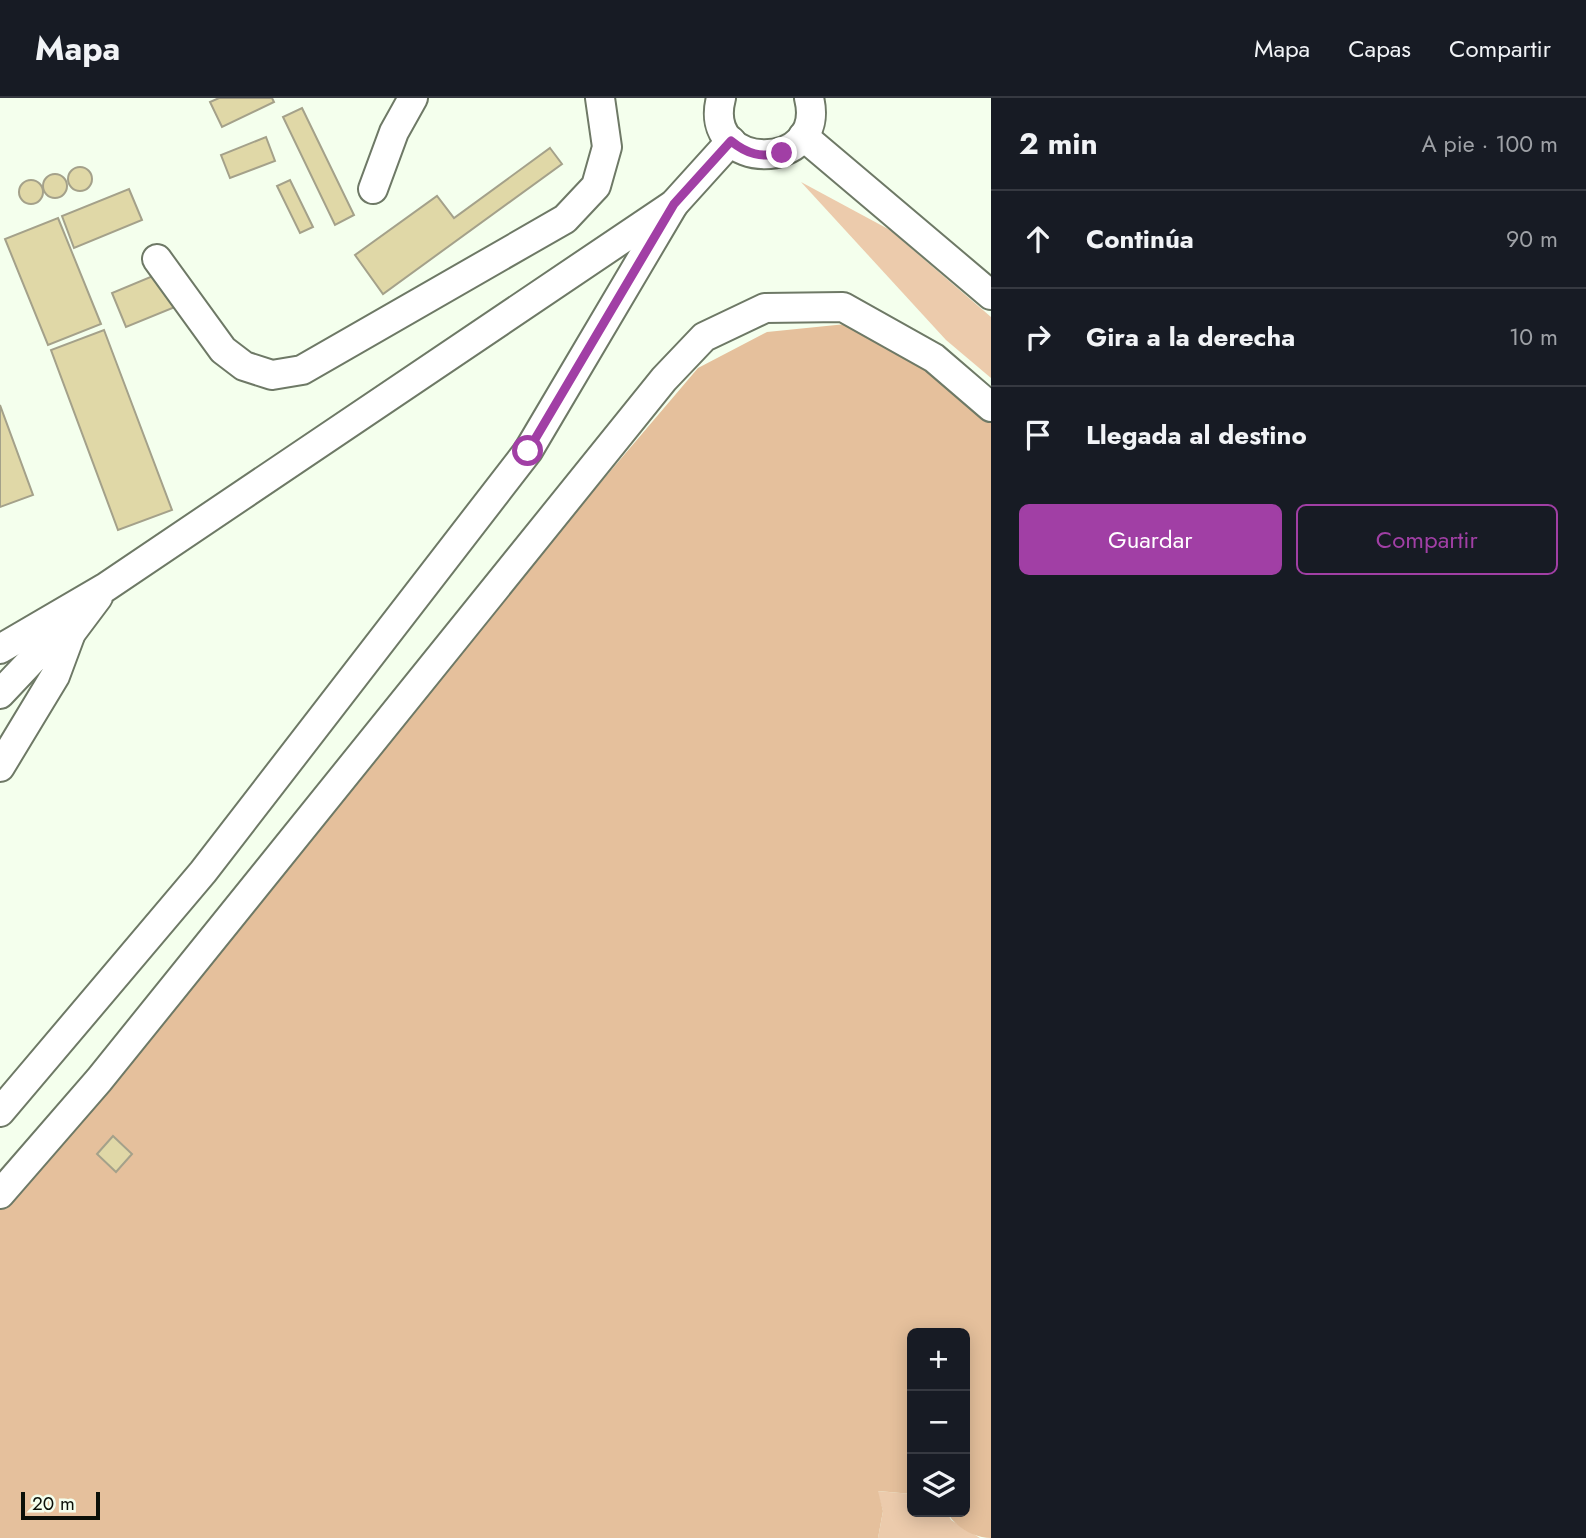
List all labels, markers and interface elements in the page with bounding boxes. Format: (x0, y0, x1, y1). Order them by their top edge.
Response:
text: Mapa (35, 25, 120, 72)
text: Mapa (1254, 31, 1310, 66)
text: Capas (1348, 31, 1411, 66)
text: Compartir (1449, 31, 1551, 66)
text: 2 min (1019, 122, 1098, 165)
text: A pie · 100 m (1421, 127, 1558, 161)
route end (766, 137, 797, 168)
icon: ahead (1019, 220, 1057, 258)
text: Continúa (1086, 220, 1194, 258)
text: 90 m (1506, 222, 1558, 256)
icon: right (1019, 318, 1057, 356)
text: Gira a la derecha (1086, 318, 1295, 356)
text: 10 m (1509, 320, 1558, 354)
icon: arrive (1019, 416, 1057, 454)
text: Llegada al destino (1086, 416, 1307, 454)
route start (512, 435, 543, 466)
button: Guardar (1019, 504, 1282, 575)
button: Compartir (1296, 504, 1558, 575)
map controls (907, 1328, 970, 1517)
button: + (907, 1328, 970, 1391)
button: − (907, 1391, 970, 1454)
button: layers (907, 1454, 970, 1517)
scale bar (21, 1489, 100, 1521)
text: 20 m (32, 1490, 75, 1517)

